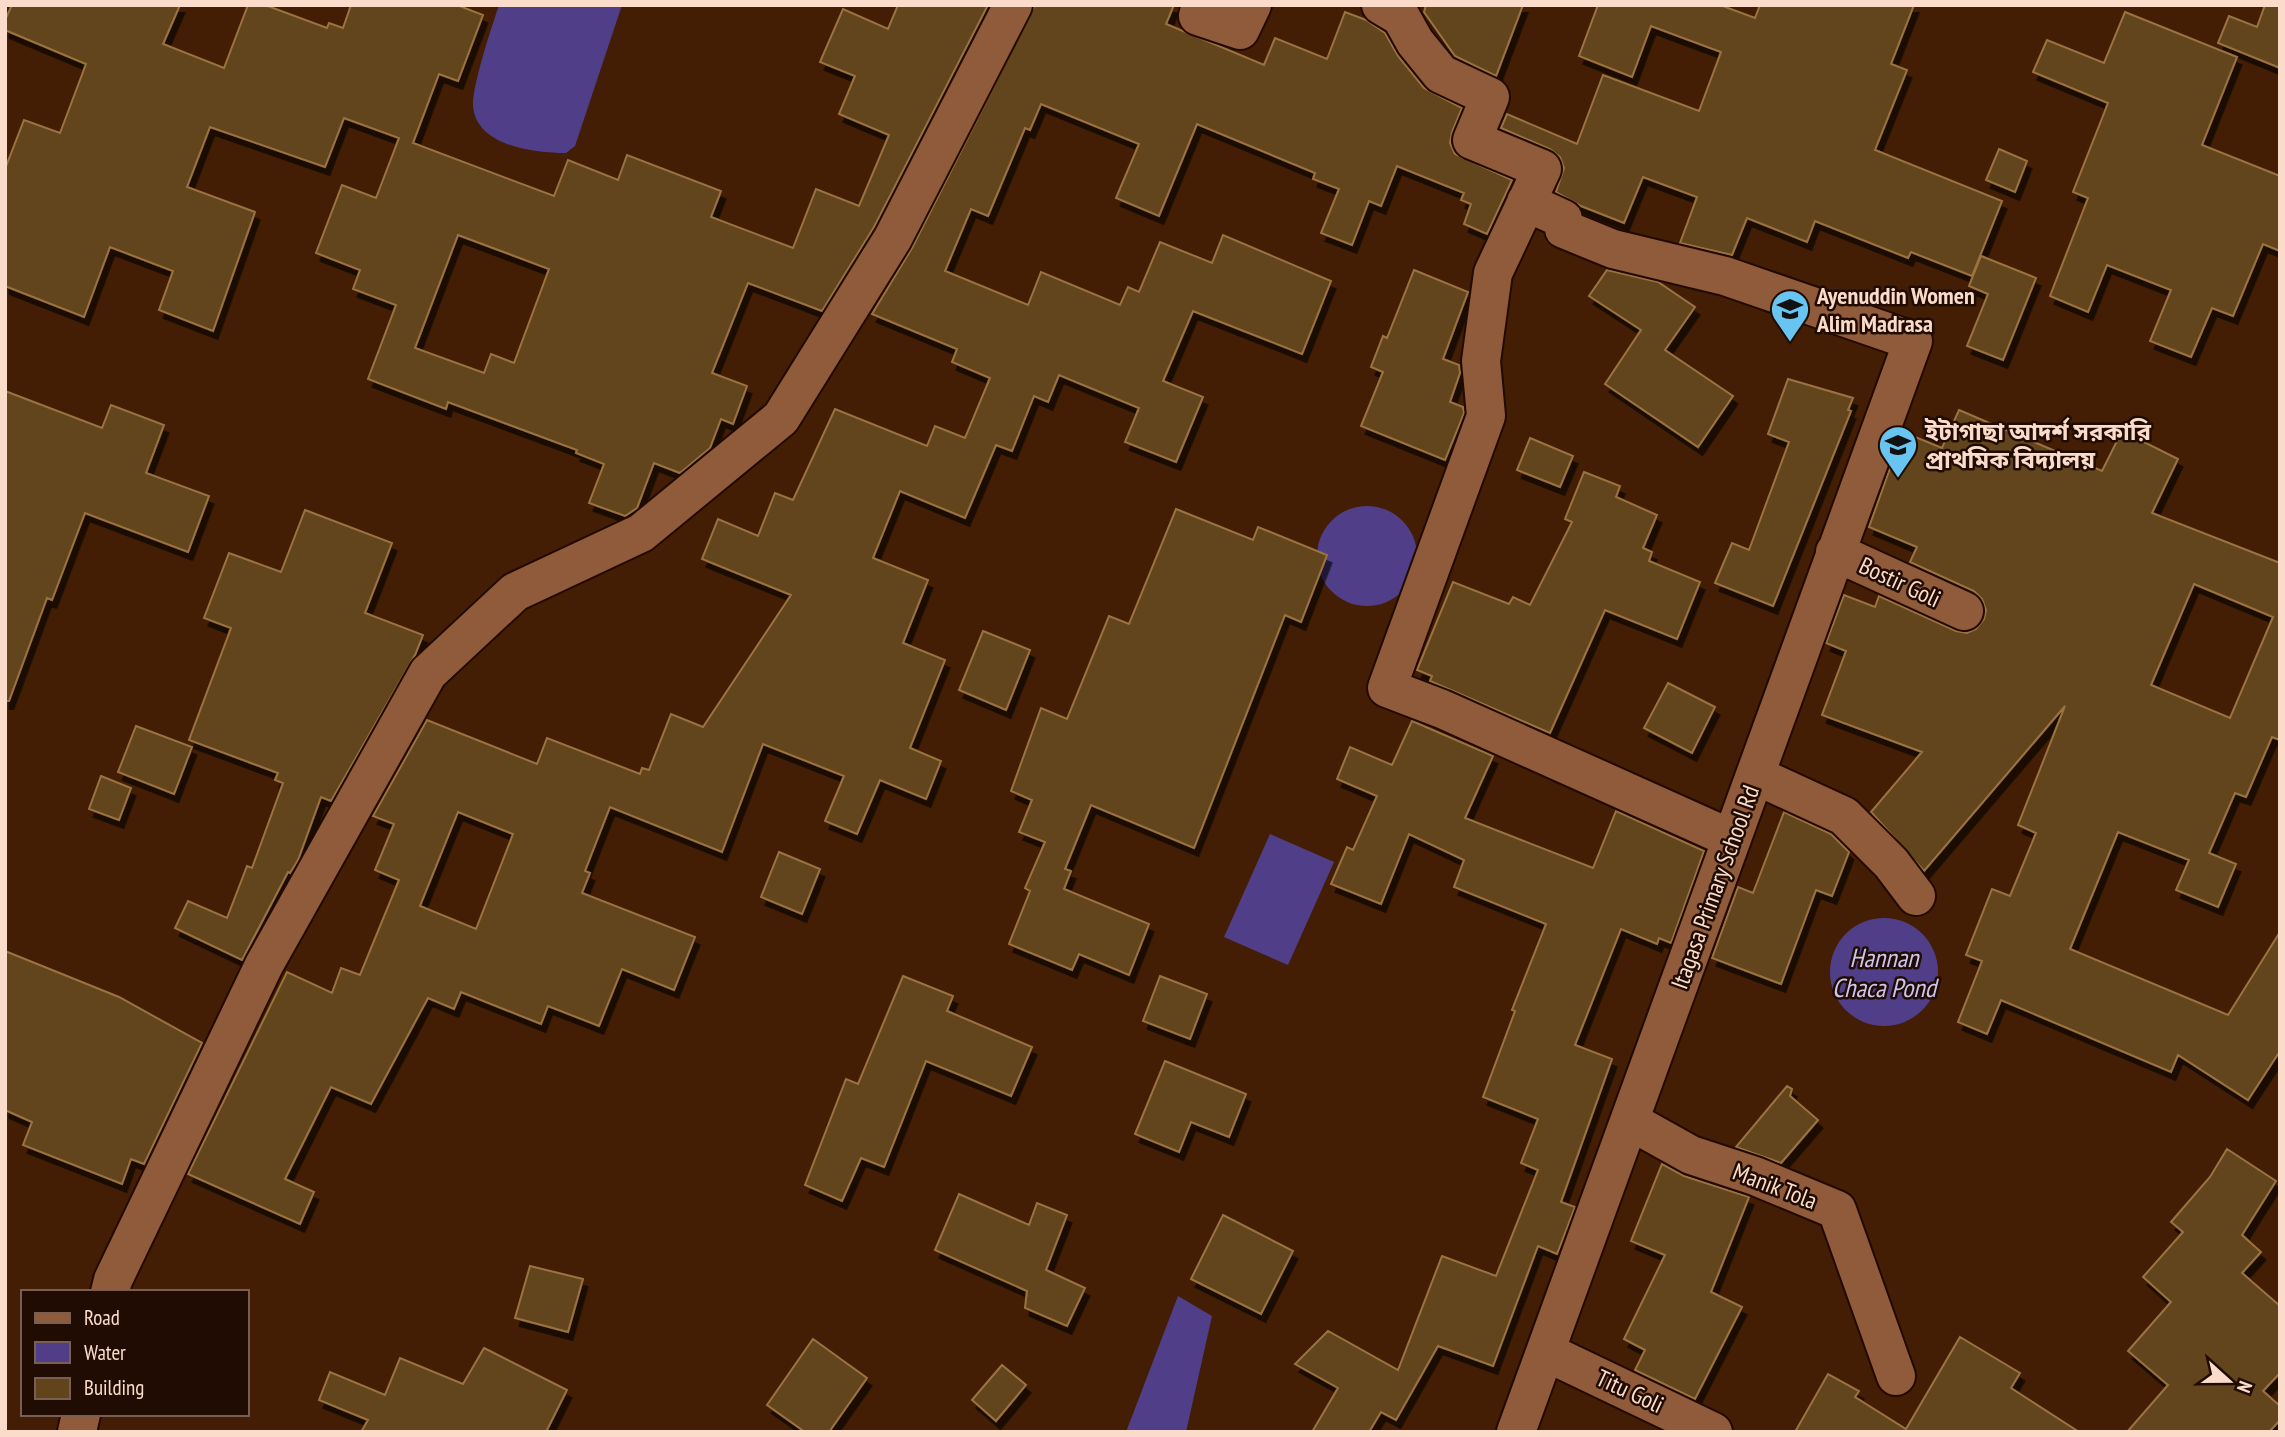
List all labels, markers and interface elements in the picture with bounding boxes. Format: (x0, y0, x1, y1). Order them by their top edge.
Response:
place label: Ayenuddin Women Alim Madrasa (1816, 280, 1975, 339)
school or university icon: Ayenuddin Women Alim Madrasa (1769, 288, 1811, 343)
place label: ইটাগাছা আদর্শ সরকারি প্রাথমিক বিদ্যালয় (1924, 416, 2151, 475)
school or university icon: ইটাগাছা আদর্শ সরকারি প্রাথমিক বিদ্যালয় (1877, 424, 1919, 479)
street label: Bostir Goli (1854, 550, 1946, 614)
street label: Itagasa Primary School Rd (1664, 781, 1766, 993)
water label: Hannan Chaca Pond (1832, 941, 1940, 1004)
street label: Manik Tola (1729, 1156, 1821, 1216)
legend (21, 1290, 248, 1416)
text: Road (84, 1304, 120, 1331)
text: Water (84, 1339, 126, 1366)
north arrow (2194, 1346, 2264, 1416)
street label: Titu Goli (1591, 1362, 1669, 1420)
text: Building (84, 1374, 144, 1401)
text: N (2232, 1378, 2258, 1396)

